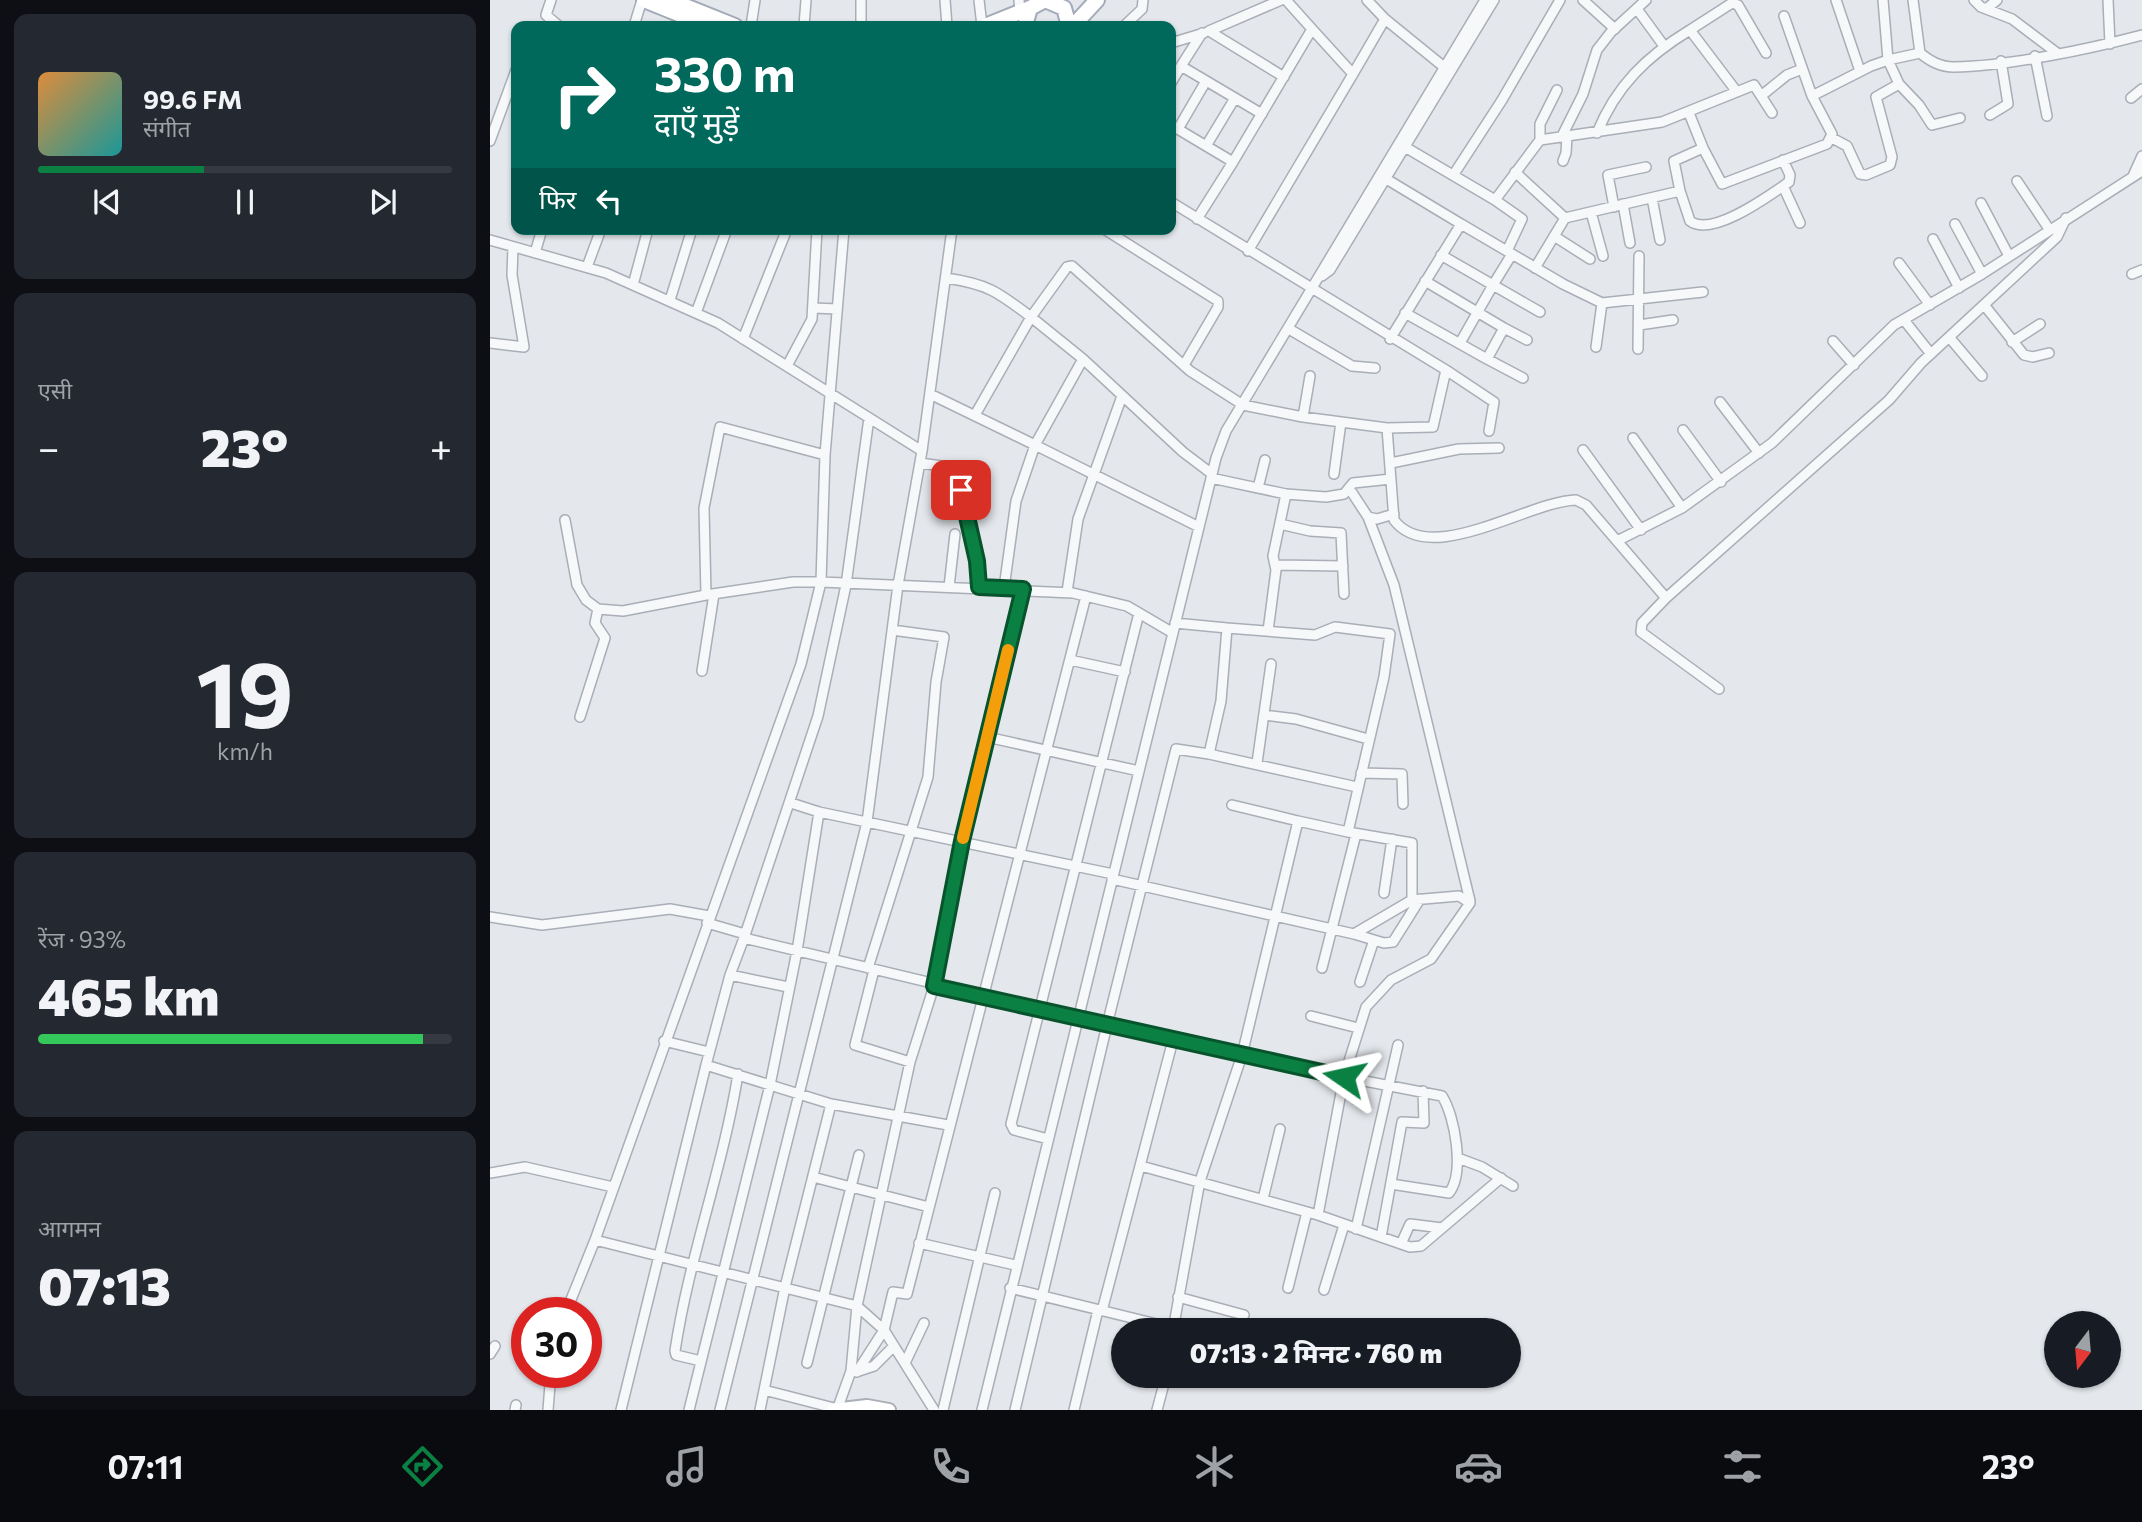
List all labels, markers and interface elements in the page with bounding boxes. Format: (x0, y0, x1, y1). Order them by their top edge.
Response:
text: 330 m (654, 42, 795, 102)
icon: right (539, 49, 630, 140)
text: 99.6 FM (143, 83, 242, 114)
text: दाएँ मुड़ें (654, 102, 739, 142)
text: संगीत (143, 114, 191, 142)
icon: left (590, 182, 628, 220)
icon: previous (88, 183, 126, 221)
icon: pause (226, 183, 264, 221)
icon: next (364, 183, 402, 221)
text: फिर (539, 183, 576, 214)
text: एसी (38, 376, 72, 404)
text: 23° (201, 414, 288, 478)
text: − (38, 423, 60, 470)
text: + (430, 423, 452, 470)
pin (931, 460, 991, 520)
icon: arrive (942, 471, 980, 509)
text: 19 (196, 635, 294, 747)
text: km/h (217, 737, 273, 765)
text: रेंज · 93% (38, 925, 126, 953)
text: 465 km (38, 963, 219, 1027)
position arrow (1307, 1040, 1381, 1114)
text: आगमन (38, 1214, 101, 1242)
text: 07:13 (38, 1252, 171, 1316)
speed limit sign: 30 (511, 1297, 602, 1388)
north arrow (2044, 1311, 2121, 1388)
map controls (2044, 1311, 2121, 1388)
text: 07:13 · 2 मिनट · 760 m (1190, 1337, 1442, 1368)
icon: directions (398, 1442, 447, 1491)
icon: music (662, 1442, 711, 1491)
icon: phone (926, 1442, 975, 1491)
icon: climate (1190, 1442, 1239, 1491)
icon: car (1454, 1442, 1503, 1491)
icon: filters (1718, 1442, 1767, 1491)
text: 07:11 (107, 1446, 183, 1486)
text: 23° (1982, 1446, 2035, 1486)

